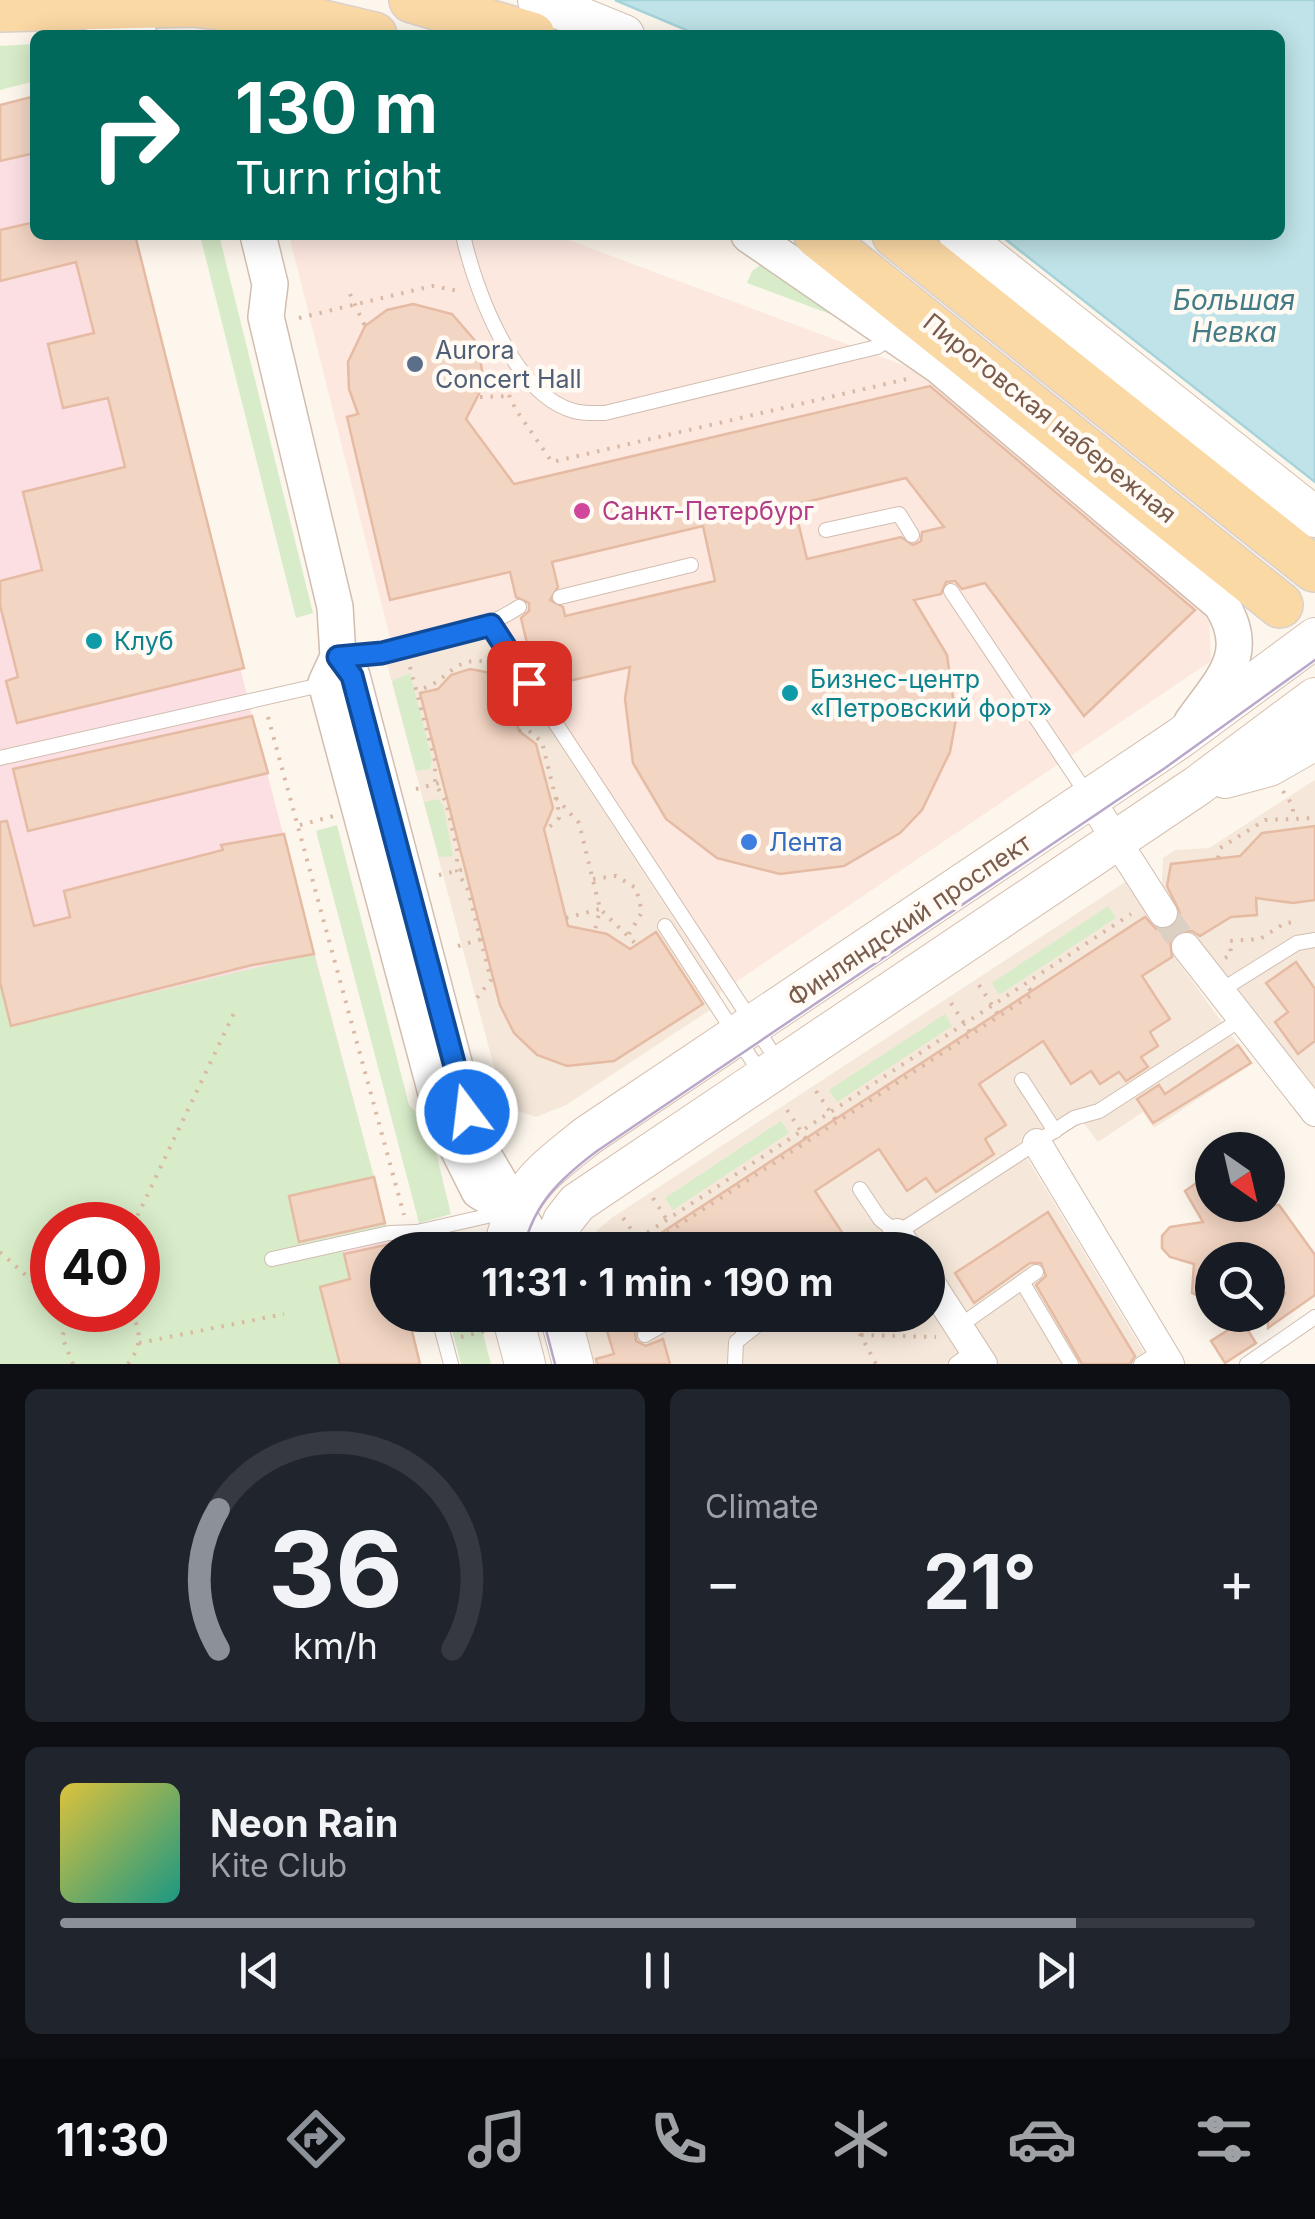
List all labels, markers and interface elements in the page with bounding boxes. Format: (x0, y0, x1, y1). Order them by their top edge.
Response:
text: 130 m (235, 65, 438, 150)
icon: right (70, 70, 200, 200)
text: Turn right (235, 150, 442, 205)
water label: Большая Невка (1173, 283, 1295, 349)
street label: Пироговская набережная (918, 307, 1182, 529)
place label: Aurora Concert Hall (435, 335, 582, 394)
marker: Aurora Concert Hall (404, 353, 426, 375)
place label: Санкт-Петербург (602, 496, 814, 526)
marker: Санкт-Петербург (571, 500, 593, 522)
place label: Клуб (114, 626, 174, 656)
marker: Клуб (83, 630, 105, 652)
pin (487, 641, 572, 726)
icon: arrive (502, 656, 557, 711)
place label: Бизнес-центр «Петровский форт» (810, 664, 1052, 723)
marker: Бизнес-центр «Петровский форт» (779, 682, 801, 704)
place label: Лента (769, 827, 843, 857)
street label: Финляндский проспект (782, 827, 1037, 1013)
marker: Лента (738, 831, 760, 853)
position arrow (415, 1060, 519, 1164)
north arrow (1195, 1132, 1285, 1222)
map controls (1195, 1132, 1285, 1332)
speed limit sign: 40 (30, 1202, 160, 1332)
button: search (1195, 1242, 1285, 1332)
text: 11:31 · 1 min · 190 m (481, 1259, 834, 1305)
text: Climate (705, 1487, 819, 1526)
text: 36 (268, 1506, 402, 1632)
text: 21° (923, 1536, 1037, 1627)
text: − (705, 1549, 741, 1615)
text: + (1219, 1549, 1255, 1615)
text: km/h (293, 1624, 377, 1668)
text: Neon Rain (210, 1800, 398, 1846)
text: Kite Club (210, 1846, 347, 1885)
icon: previous (232, 1943, 287, 1998)
icon: pause (630, 1943, 685, 1998)
icon: next (1028, 1943, 1083, 1998)
icon: directions (281, 2104, 351, 2174)
icon: music (462, 2104, 532, 2174)
icon: phone (644, 2104, 714, 2174)
icon: climate (826, 2104, 896, 2174)
icon: car (1007, 2104, 1077, 2174)
icon: filters (1189, 2104, 1259, 2174)
text: 11:30 (56, 2112, 169, 2167)

